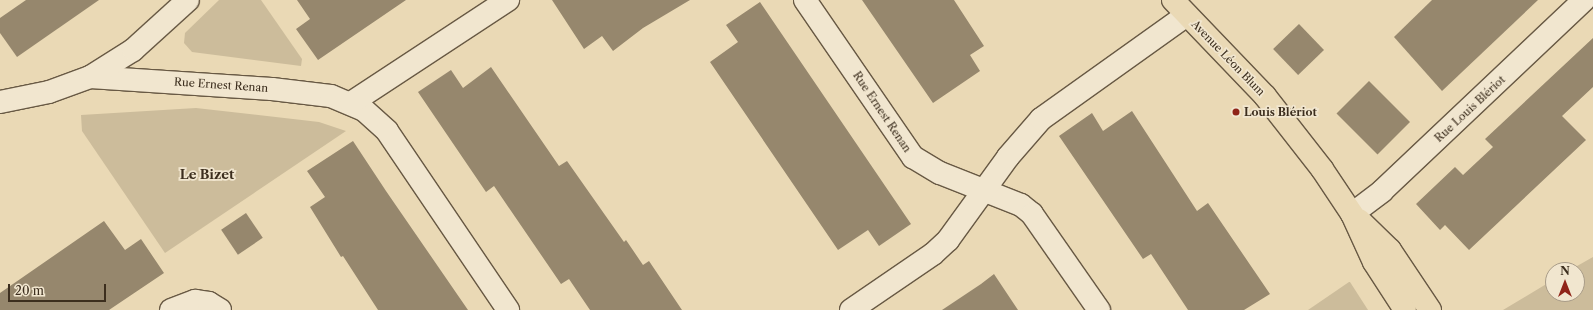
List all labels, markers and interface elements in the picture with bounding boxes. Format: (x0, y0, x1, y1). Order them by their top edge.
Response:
street label: Avenue Léon Blum (1189, 18, 1267, 98)
street label: Rue Ernest Renan (850, 69, 914, 155)
street label: Rue Louis Blériot (1432, 73, 1508, 145)
street label: Rue Ernest Renan (173, 75, 269, 95)
place label: Louis Blériot (1244, 105, 1317, 119)
marker: Louis Blériot (1231, 107, 1241, 117)
district label: Le Bizet (180, 166, 234, 182)
north arrow (1545, 262, 1585, 302)
text: N (1560, 264, 1570, 278)
scale bar (10, 276, 108, 302)
text: 20 m (15, 283, 44, 298)

